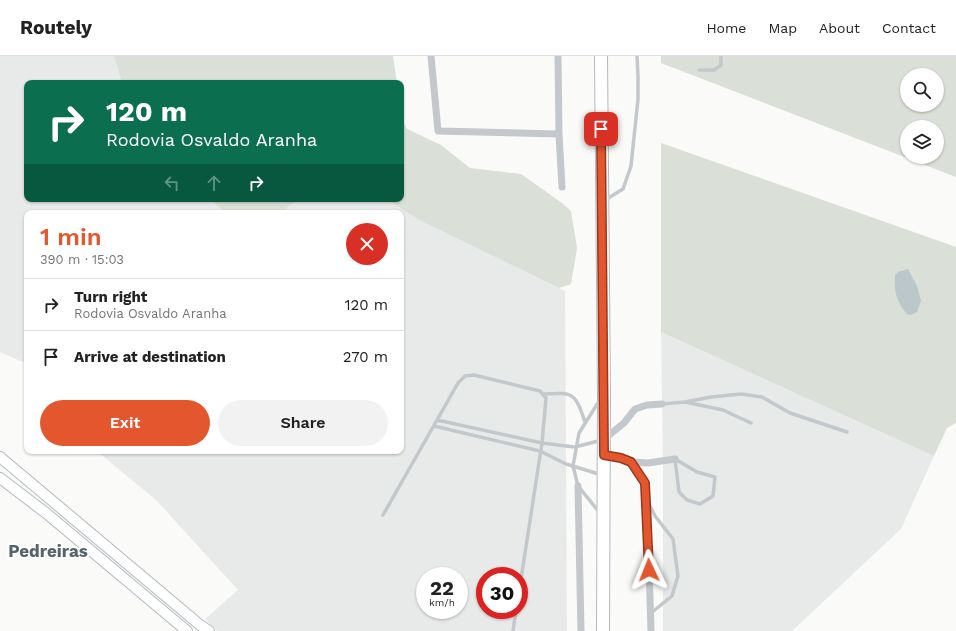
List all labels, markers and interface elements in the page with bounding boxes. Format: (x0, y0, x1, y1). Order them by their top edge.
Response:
text: Routely (20, 16, 92, 39)
text: Home (706, 20, 746, 36)
text: Map (768, 20, 797, 36)
text: About (819, 20, 860, 36)
text: Contact (882, 20, 936, 36)
map controls (900, 68, 944, 164)
button: search (900, 68, 944, 112)
text: 120 m (106, 95, 187, 128)
icon: right (40, 96, 92, 148)
pin (584, 112, 618, 146)
icon: arrive (590, 118, 612, 140)
button: layers (900, 120, 944, 164)
text: Rodovia Osvaldo Aranha (106, 129, 317, 150)
icon: left (161, 172, 183, 194)
icon: ahead (203, 172, 225, 194)
icon: right (245, 172, 267, 194)
text: 1 min (40, 223, 102, 251)
button: close (346, 223, 388, 265)
text: 390 m · 15:03 (40, 252, 124, 267)
text: Turn right (74, 288, 147, 306)
icon: right (40, 294, 62, 316)
text: 120 m (345, 296, 388, 314)
text: Rodovia Osvaldo Aranha (74, 306, 227, 321)
icon: arrive (40, 346, 62, 368)
text: Arrive at destination (74, 348, 226, 366)
text: 270 m (343, 348, 388, 366)
button: Exit (40, 400, 210, 446)
button: Share (218, 400, 388, 446)
district label: Pedreiras (8, 541, 88, 561)
position arrow (628, 549, 670, 591)
speed limit sign: 30 (476, 567, 528, 619)
text: 22 (430, 576, 454, 600)
text: km/h (429, 597, 455, 608)

